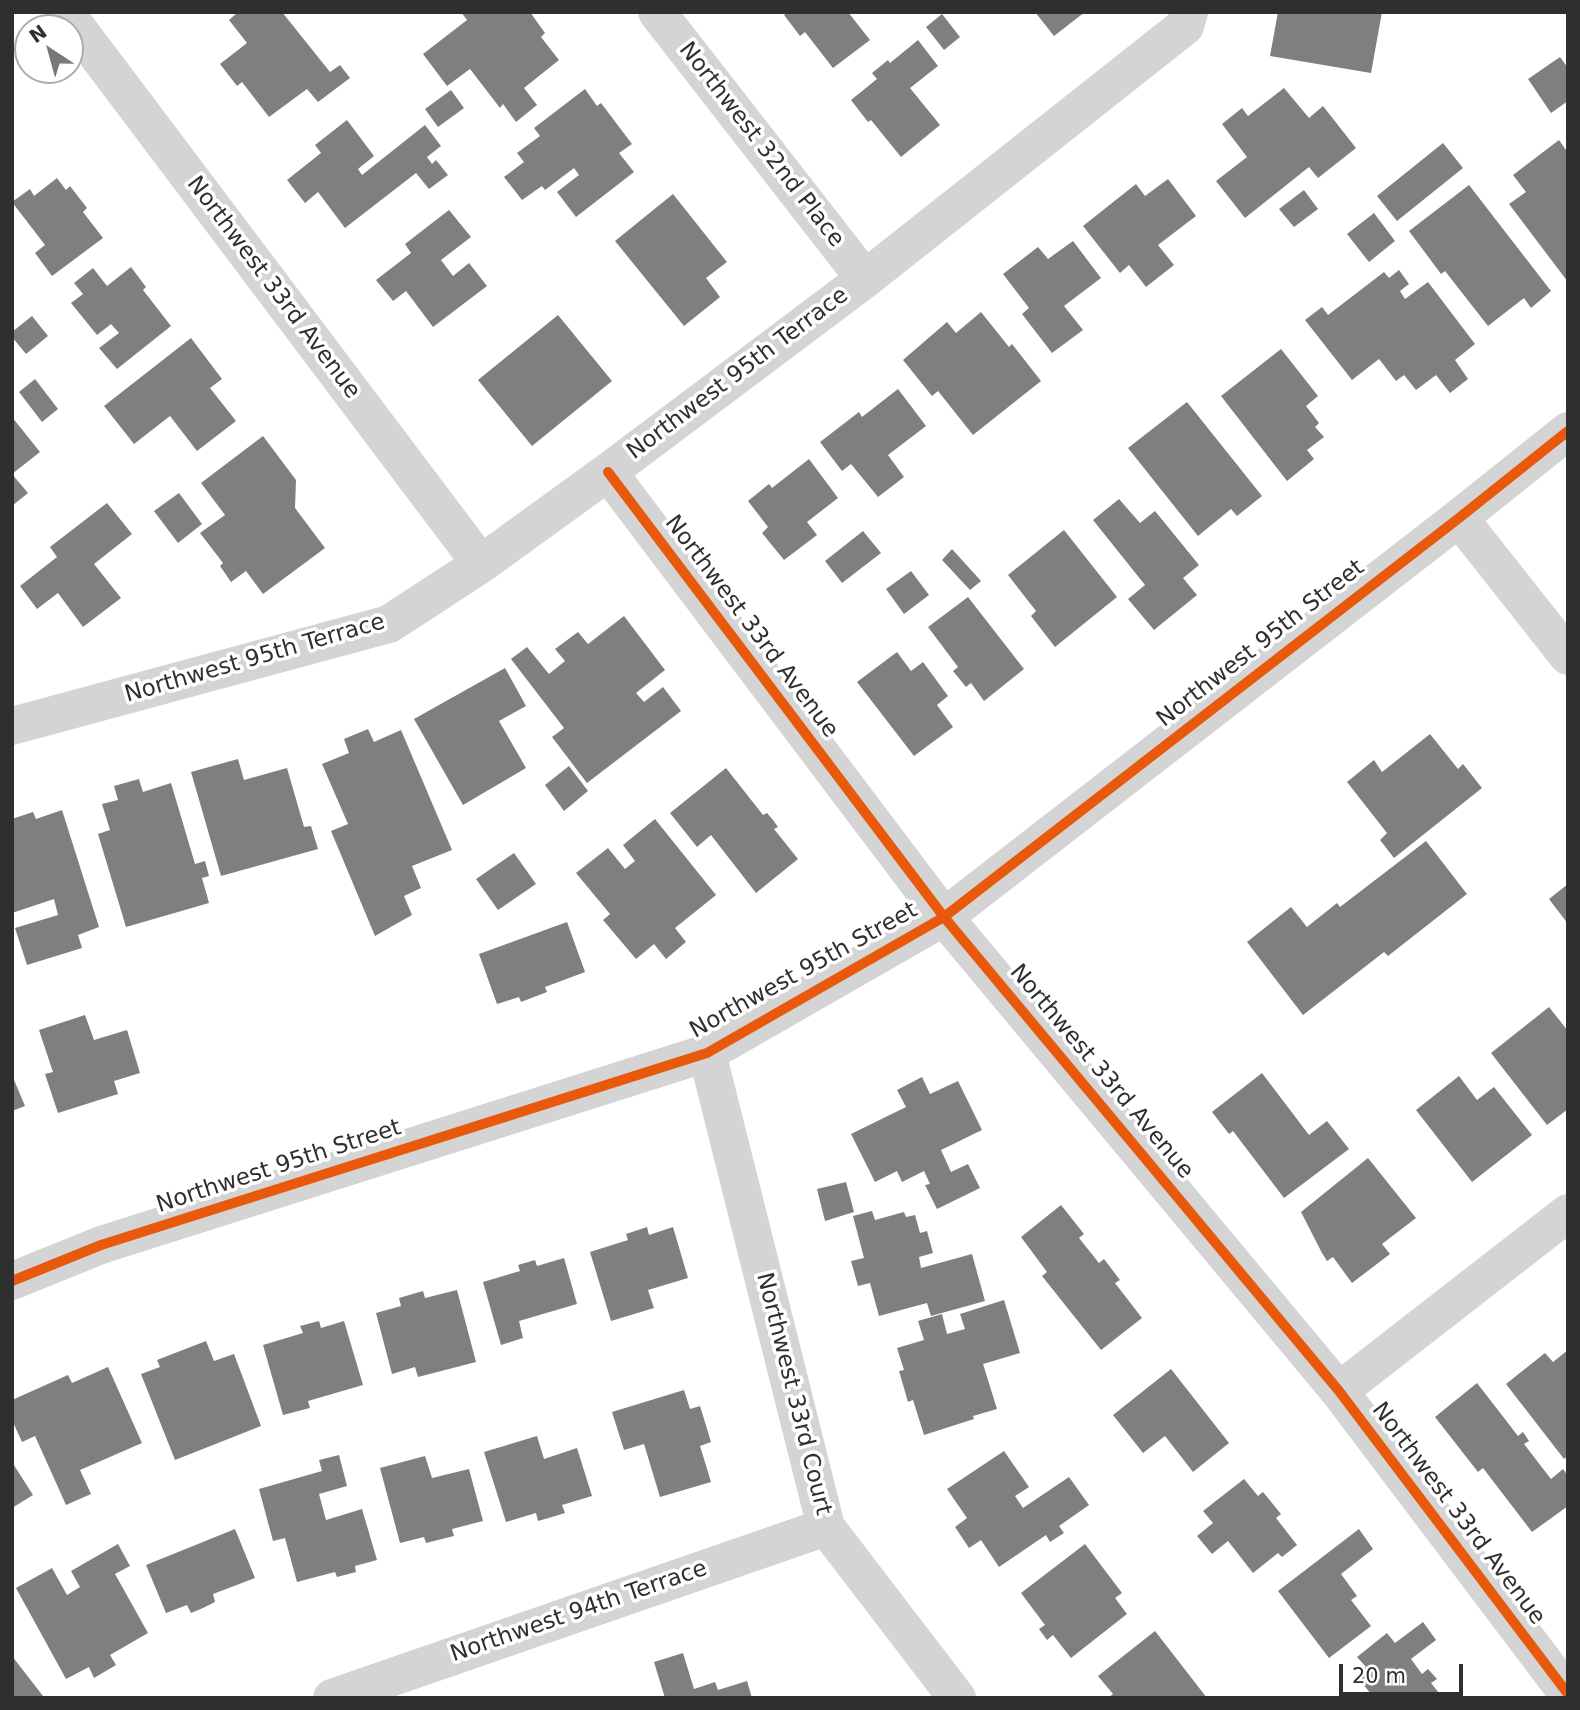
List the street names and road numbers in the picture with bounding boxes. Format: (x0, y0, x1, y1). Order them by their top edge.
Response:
street label: Northwest 32nd Place (672, 37, 850, 253)
street label: Northwest 33rd Avenue (180, 171, 366, 405)
street label: Northwest 95th Terrace (622, 282, 854, 466)
street label: Northwest 33rd Avenue (658, 510, 844, 744)
street label: Northwest 95th Street (1152, 554, 1370, 734)
street label: Northwest 95th Terrace (122, 609, 388, 709)
street label: Northwest 95th Street (686, 897, 922, 1045)
street label: Northwest 33rd Avenue (1003, 959, 1199, 1185)
street label: Northwest 95th Street (153, 1114, 405, 1220)
street label: Northwest 33rd Court (749, 1270, 837, 1518)
street label: Northwest 33rd Avenue (1365, 1397, 1551, 1631)
street label: Northwest 94th Terrace (447, 1555, 711, 1669)

